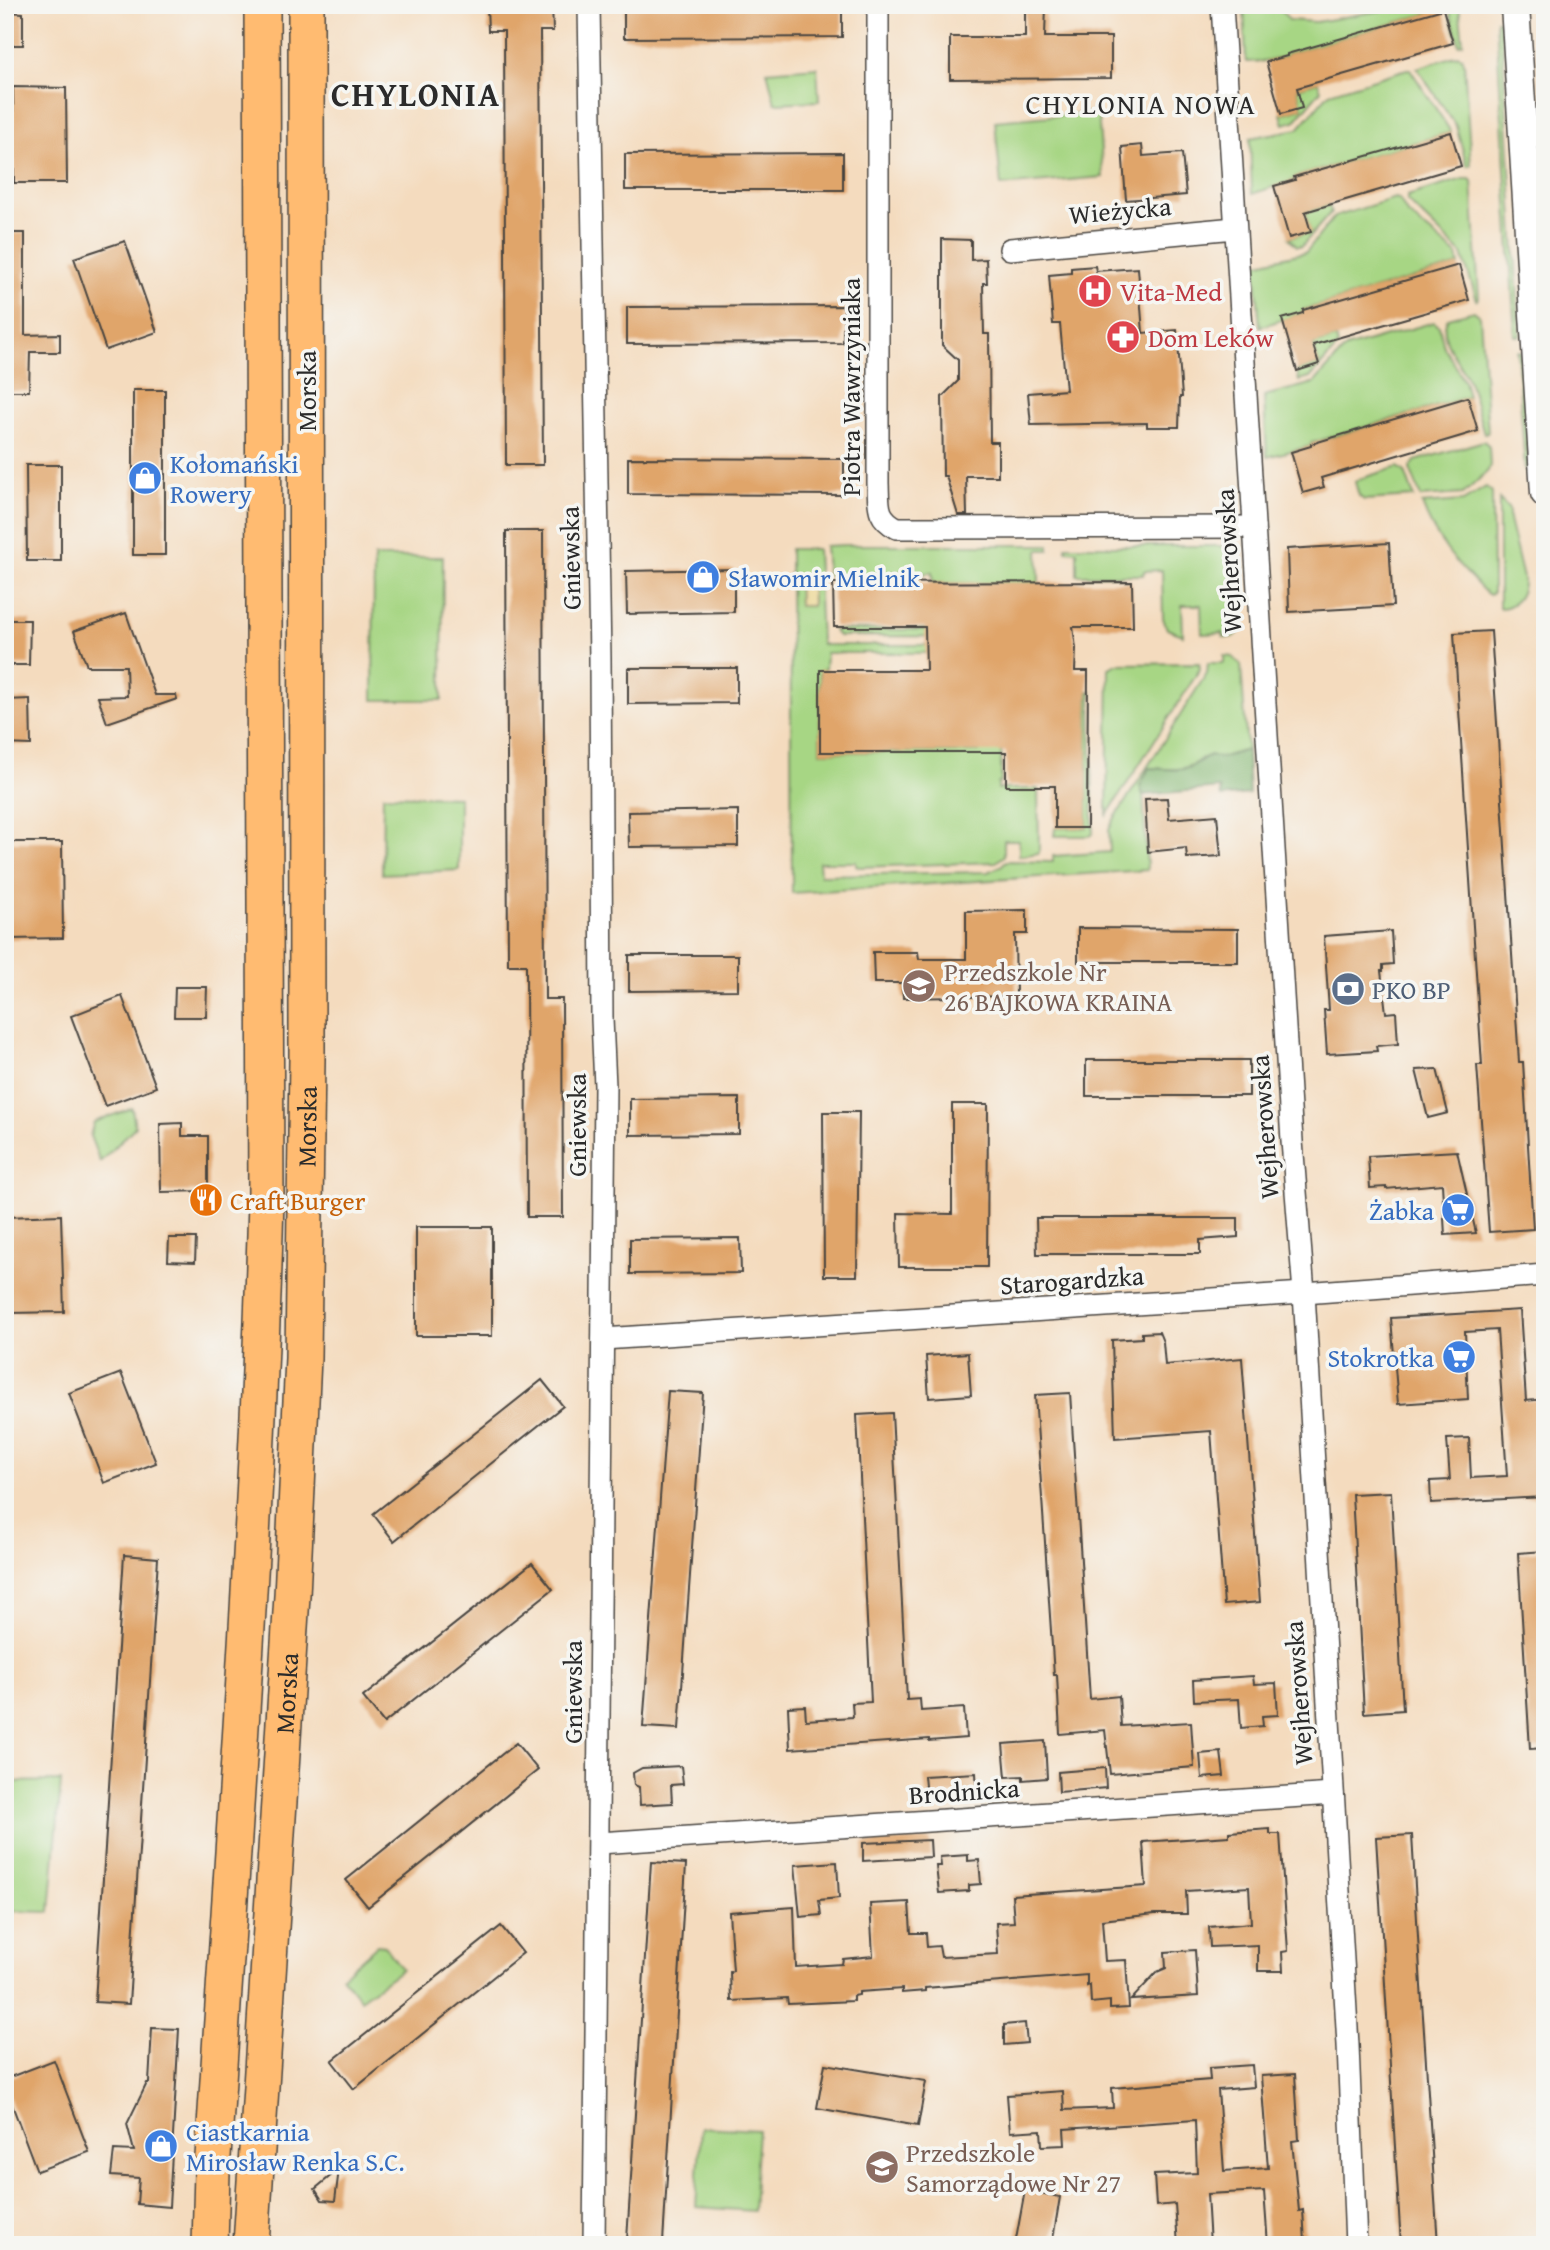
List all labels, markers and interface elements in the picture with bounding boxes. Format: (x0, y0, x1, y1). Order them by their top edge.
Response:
district label: CHYLONIA (331, 70, 501, 118)
district label: CHYLONIA NOWA (1025, 83, 1257, 124)
street label: Wieżycka (1067, 186, 1173, 234)
hospital icon: Vita-Med (1076, 272, 1114, 310)
place label: Vita-Med (1120, 272, 1222, 311)
street label: Piotra Wawrzyniaka (831, 277, 870, 496)
pharmacy icon: Dom Leków (1104, 318, 1142, 356)
place label: Dom Leków (1148, 318, 1274, 357)
street label: Morska (287, 350, 326, 432)
place label: Kołomański Rowery (170, 444, 299, 513)
shop icon: Kołomański Rowery (126, 459, 164, 497)
street label: Wejherowska (1205, 487, 1251, 634)
street label: Gniewska (550, 505, 590, 610)
shop icon: Sławomir Mielnik (684, 558, 722, 596)
place label: Sławomir Mielnik (728, 558, 921, 597)
place label: Przedszkole Nr 26 BAJKOWA KRAINA (944, 952, 1173, 1021)
school or university icon: Przedszkole Nr 26 BAJKOWA KRAINA (900, 967, 938, 1005)
bank icon: PKO BP (1329, 970, 1367, 1008)
place label: PKO BP (1372, 970, 1451, 1009)
street label: Wejherowska (1239, 1053, 1288, 1200)
street label: Gniewska (557, 1072, 596, 1177)
street label: Morska (286, 1085, 326, 1167)
restaurant icon: Craft Burger (187, 1181, 225, 1219)
place label: Craft Burger (230, 1181, 366, 1220)
place label: Żabka (1369, 1191, 1435, 1230)
supermarket icon: Żabka (1439, 1191, 1477, 1229)
street label: Starogardzka (999, 1255, 1146, 1304)
place label: Stokrotka (1327, 1338, 1435, 1377)
supermarket icon: Stokrotka (1440, 1338, 1478, 1376)
street label: Wejherowska (1273, 1619, 1322, 1766)
street label: Gniewska (553, 1639, 592, 1744)
street label: Morska (264, 1651, 308, 1735)
street label: Brodnicka (907, 1768, 1021, 1814)
place label: Ciastkarnia Mirosław Renka S.C. (186, 2112, 405, 2181)
shop icon: Ciastkarnia Mirosław Renka S.C. (142, 2127, 180, 2165)
place label: Przedszkole Samorządowe Nr 27 (906, 2133, 1121, 2202)
school or university icon: Przedszkole Samorządowe Nr 27 (863, 2148, 901, 2186)

